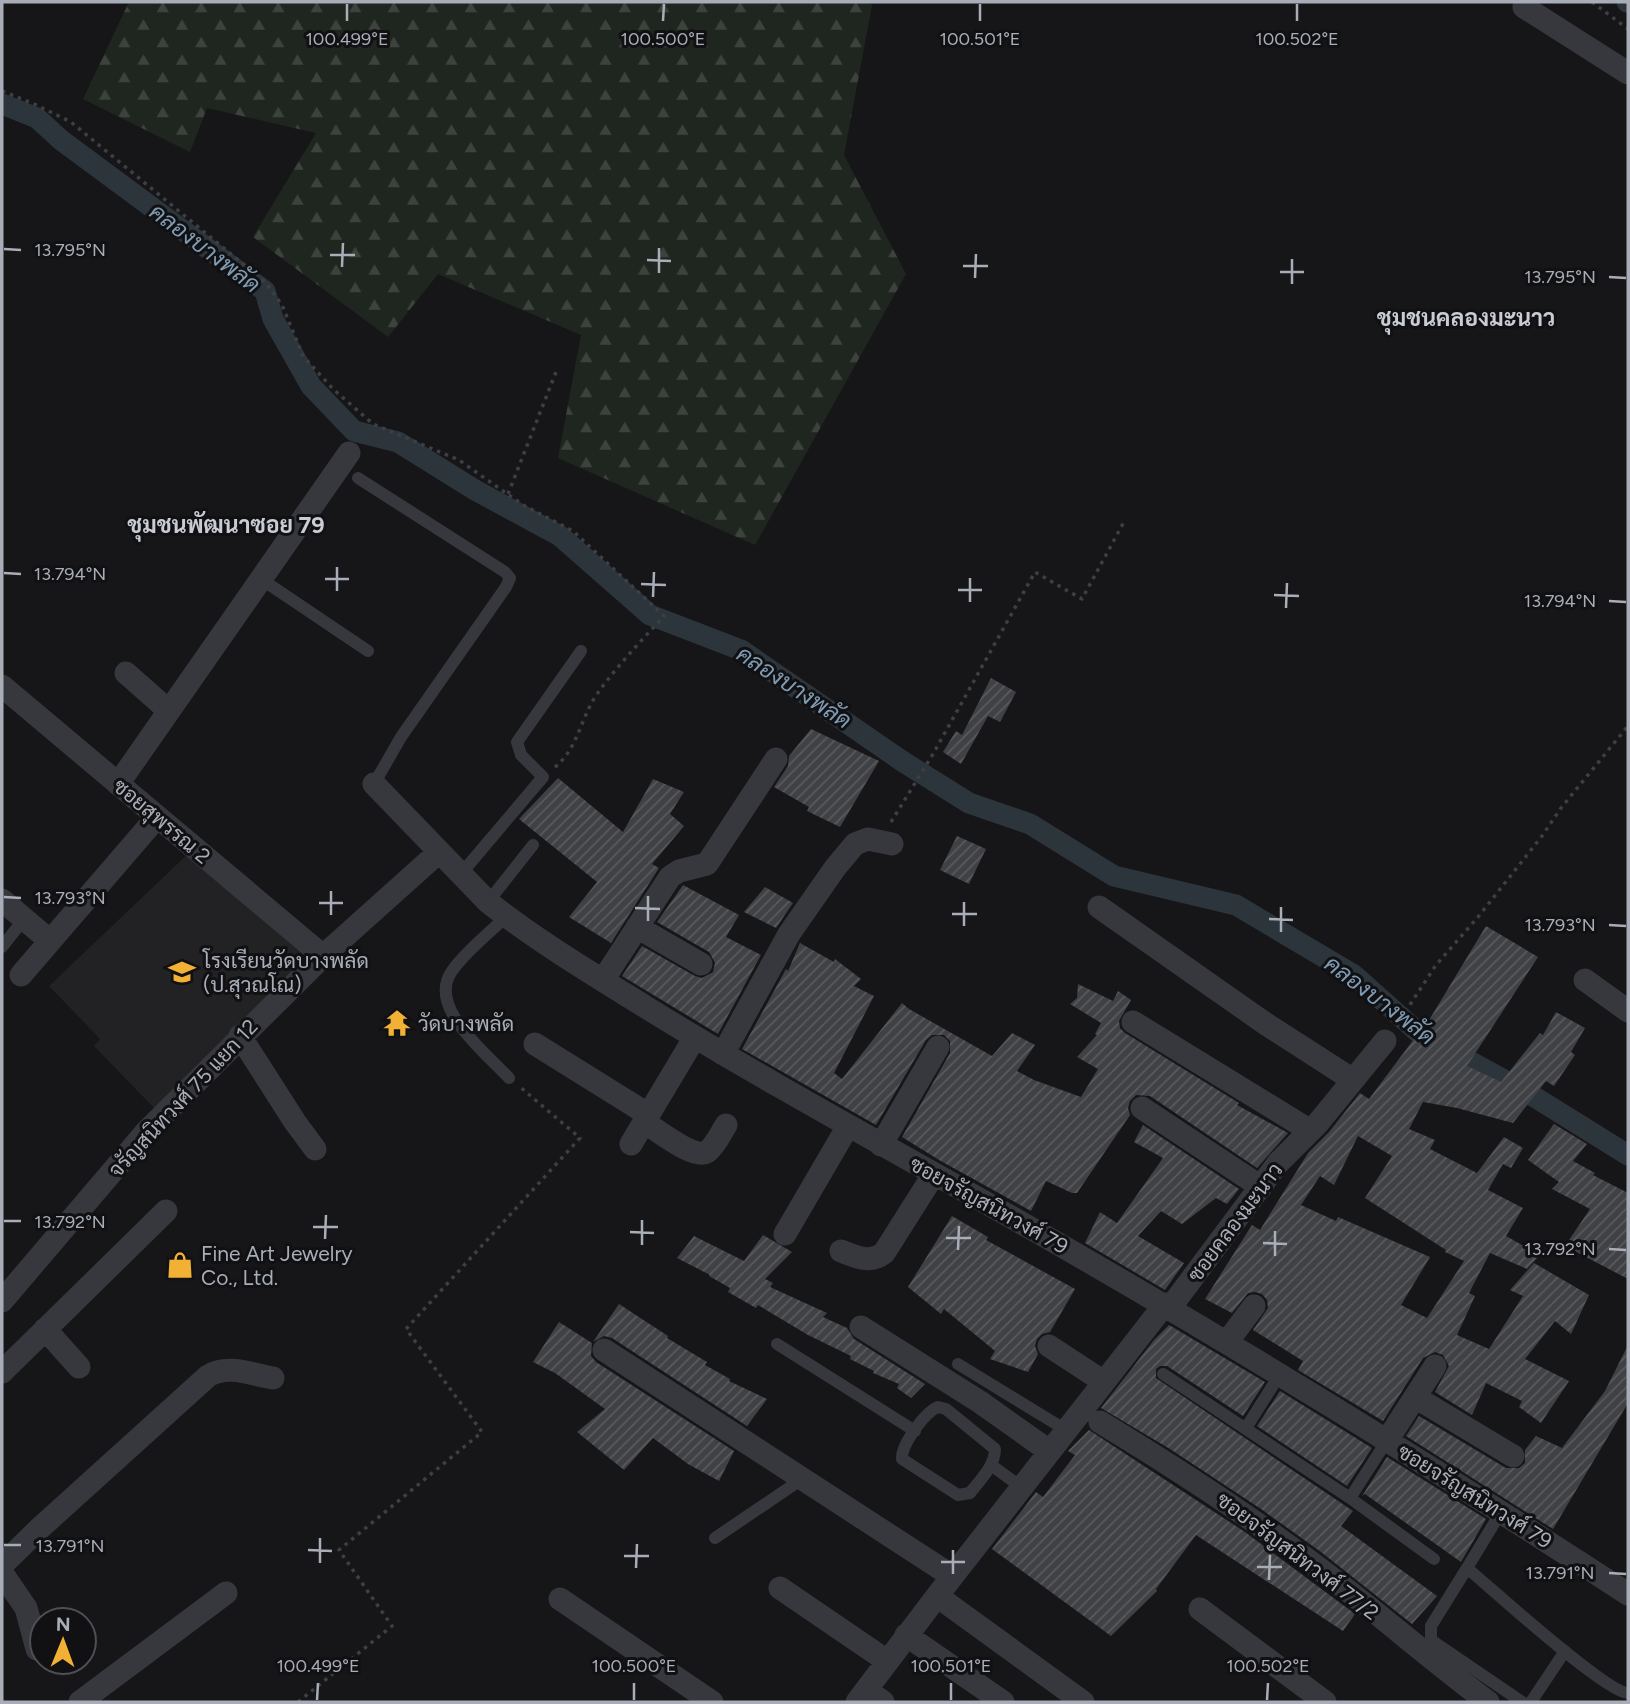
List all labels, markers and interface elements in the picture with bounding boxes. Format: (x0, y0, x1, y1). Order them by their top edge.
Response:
text: 100.499°E (305, 28, 389, 50)
text: 100.500°E (621, 28, 705, 50)
text: 100.501°E (940, 28, 1020, 50)
text: 100.502°E (1255, 28, 1339, 50)
water label: คลองบางพลัด (144, 197, 266, 299)
text: 13.795°N (34, 239, 106, 261)
text: 13.795°N (1524, 266, 1596, 288)
district label: ชุมชนคลองมะนาว (1377, 304, 1555, 335)
district label: ชุมชนพัฒนาซอย 79 (127, 510, 325, 542)
text: 13.794°N (34, 563, 106, 585)
text: 13.794°N (1524, 590, 1596, 612)
water label: คลองบางพลัด (731, 640, 857, 734)
street label: ซอยสุพรรณ 2 (107, 773, 216, 870)
text: 13.793°N (34, 887, 106, 909)
text: 13.793°N (1524, 914, 1596, 936)
place label: โรงเรียนวัดบางพลัด (ป.สุวณโณ) (202, 948, 369, 999)
water label: คลองบางพลัด (1319, 949, 1441, 1051)
school or university icon: โรงเรียนวัดบางพลัด (ป.สุวณโณ) (167, 957, 197, 987)
temple icon: วัดบางพลัด (382, 1008, 412, 1038)
place label: วัดบางพลัด (418, 1011, 514, 1036)
street label: จรัญสนิทวงศ์ 75 แยก 12 (102, 1013, 263, 1182)
street label: ซอยจรัญสนิทวงศ์ 79 (905, 1150, 1073, 1259)
street label: ซอยคลองมะนาว (1182, 1158, 1288, 1286)
text: 13.792°N (34, 1211, 106, 1233)
text: 13.792°N (1524, 1238, 1596, 1260)
place label: Fine Art Jewelry Co., Ltd. (201, 1241, 353, 1290)
shop icon: Fine Art Jewelry Co., Ltd. (165, 1250, 195, 1280)
street label: ซอยจรัญสนิทวงศ์ 79 (1393, 1438, 1557, 1554)
street label: ซอยจรัญสนิทวงศ์ 77/2 (1212, 1486, 1385, 1625)
text: 13.791°N (36, 1535, 104, 1557)
text: 13.791°N (1526, 1562, 1594, 1584)
north arrow (28, 1606, 98, 1676)
text: N (56, 1613, 71, 1636)
text: 100.499°E (276, 1655, 360, 1677)
text: 100.500°E (592, 1655, 676, 1677)
text: 100.501°E (911, 1655, 991, 1677)
text: 100.502°E (1226, 1655, 1310, 1677)

